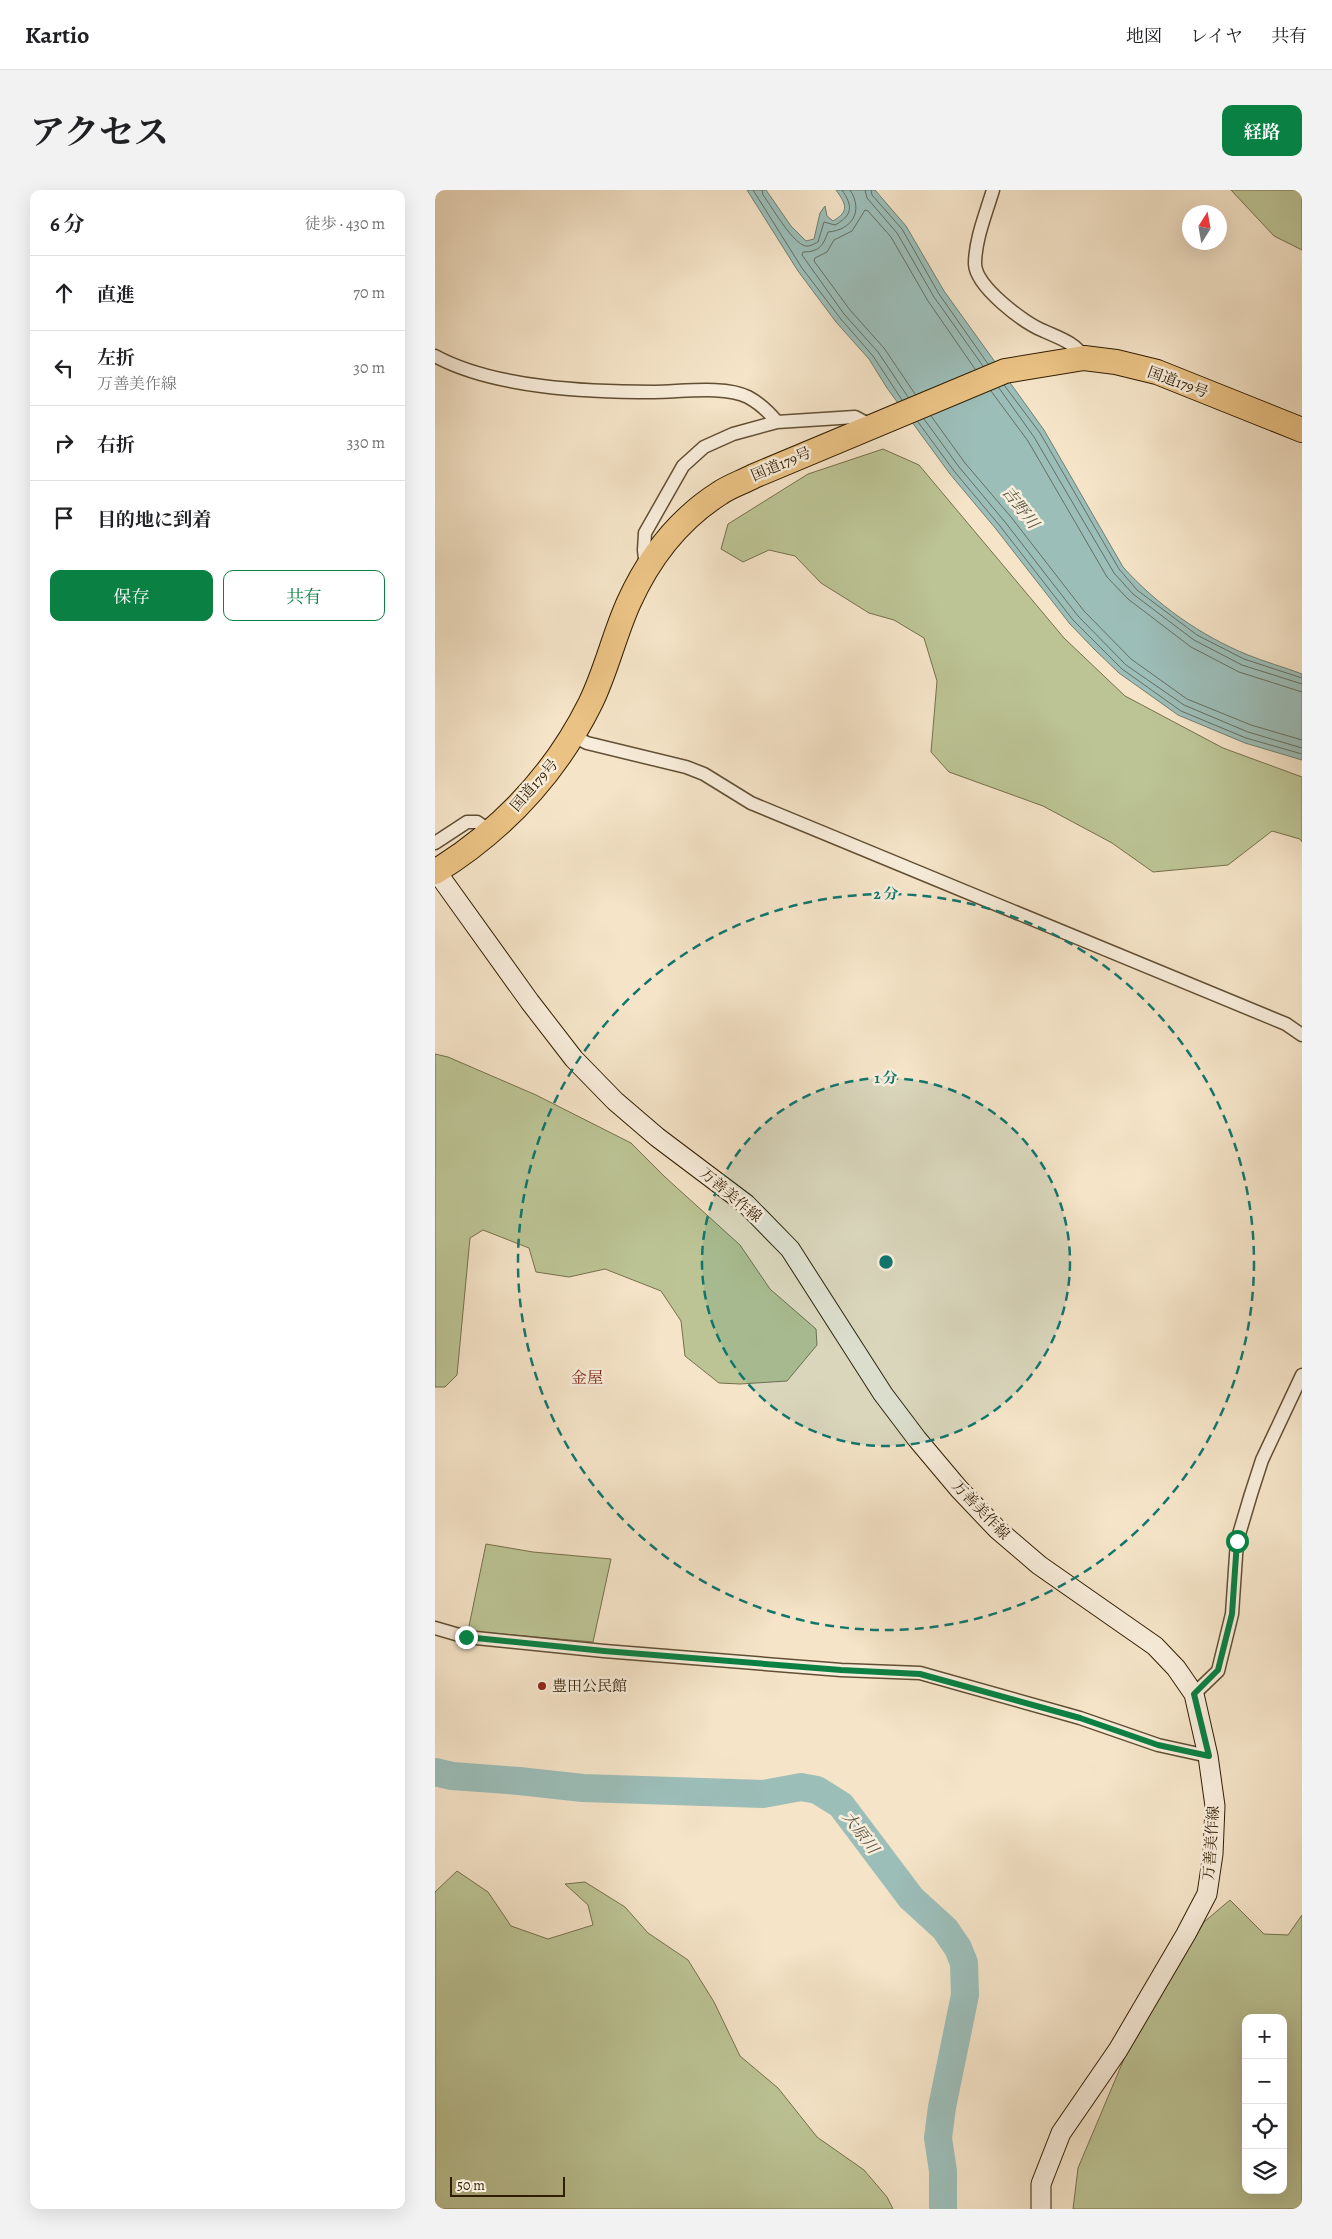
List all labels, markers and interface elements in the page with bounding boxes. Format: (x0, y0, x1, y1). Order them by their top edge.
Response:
text: Kartio (25, 19, 89, 51)
text: 地図 (1126, 24, 1162, 48)
text: レイヤ (1190, 24, 1243, 48)
text: 共有 (1271, 24, 1307, 48)
button: 経路 (1222, 105, 1302, 156)
text: アクセス (30, 108, 169, 156)
north arrow (1182, 205, 1227, 250)
text: 6 分 (50, 210, 84, 238)
text: 徒歩 · 430 m (305, 213, 385, 235)
icon: ahead (50, 279, 78, 307)
text: 直進 (97, 282, 135, 308)
text: 70 m (353, 282, 385, 304)
text: 左折 (97, 345, 135, 371)
icon: left (50, 354, 78, 382)
text: 30 m (353, 357, 385, 379)
street label: 国道179号 (1145, 362, 1211, 402)
text: 万善美作線 (97, 373, 177, 395)
icon: right (50, 429, 78, 457)
text: 右折 (97, 432, 135, 458)
text: 330 m (347, 432, 385, 454)
street label: 国道179号 (748, 442, 814, 486)
water label: 吉野川 (997, 482, 1045, 535)
icon: arrive (50, 504, 78, 532)
text: 目的地に到着 (97, 507, 211, 533)
button: 保存 (50, 570, 213, 621)
button: 共有 (223, 570, 385, 621)
street label: 国道179号 (506, 755, 562, 815)
text: 2 分 (874, 884, 898, 904)
text: 1 分 (875, 1068, 897, 1088)
street label: 万善美作線 (696, 1163, 766, 1227)
centre of rings (877, 1253, 895, 1271)
district label: 金屋 (571, 1367, 603, 1389)
street label: 万善美作線 (948, 1476, 1014, 1544)
route start (1226, 1530, 1249, 1553)
route end (455, 1626, 478, 1649)
place label: 豊田公民館 (552, 1676, 627, 1696)
marker: 豊田公民館 (536, 1680, 548, 1692)
street label: 万善美作線 (1198, 1805, 1224, 1881)
water label: 大原川 (837, 1807, 885, 1860)
map controls (1242, 2014, 1287, 2194)
button: + (1242, 2014, 1287, 2059)
button: − (1242, 2059, 1287, 2104)
button: locate (1242, 2104, 1287, 2149)
button: layers (1242, 2149, 1287, 2194)
scale bar (450, 2174, 565, 2197)
text: 50 m (457, 2176, 485, 2195)

